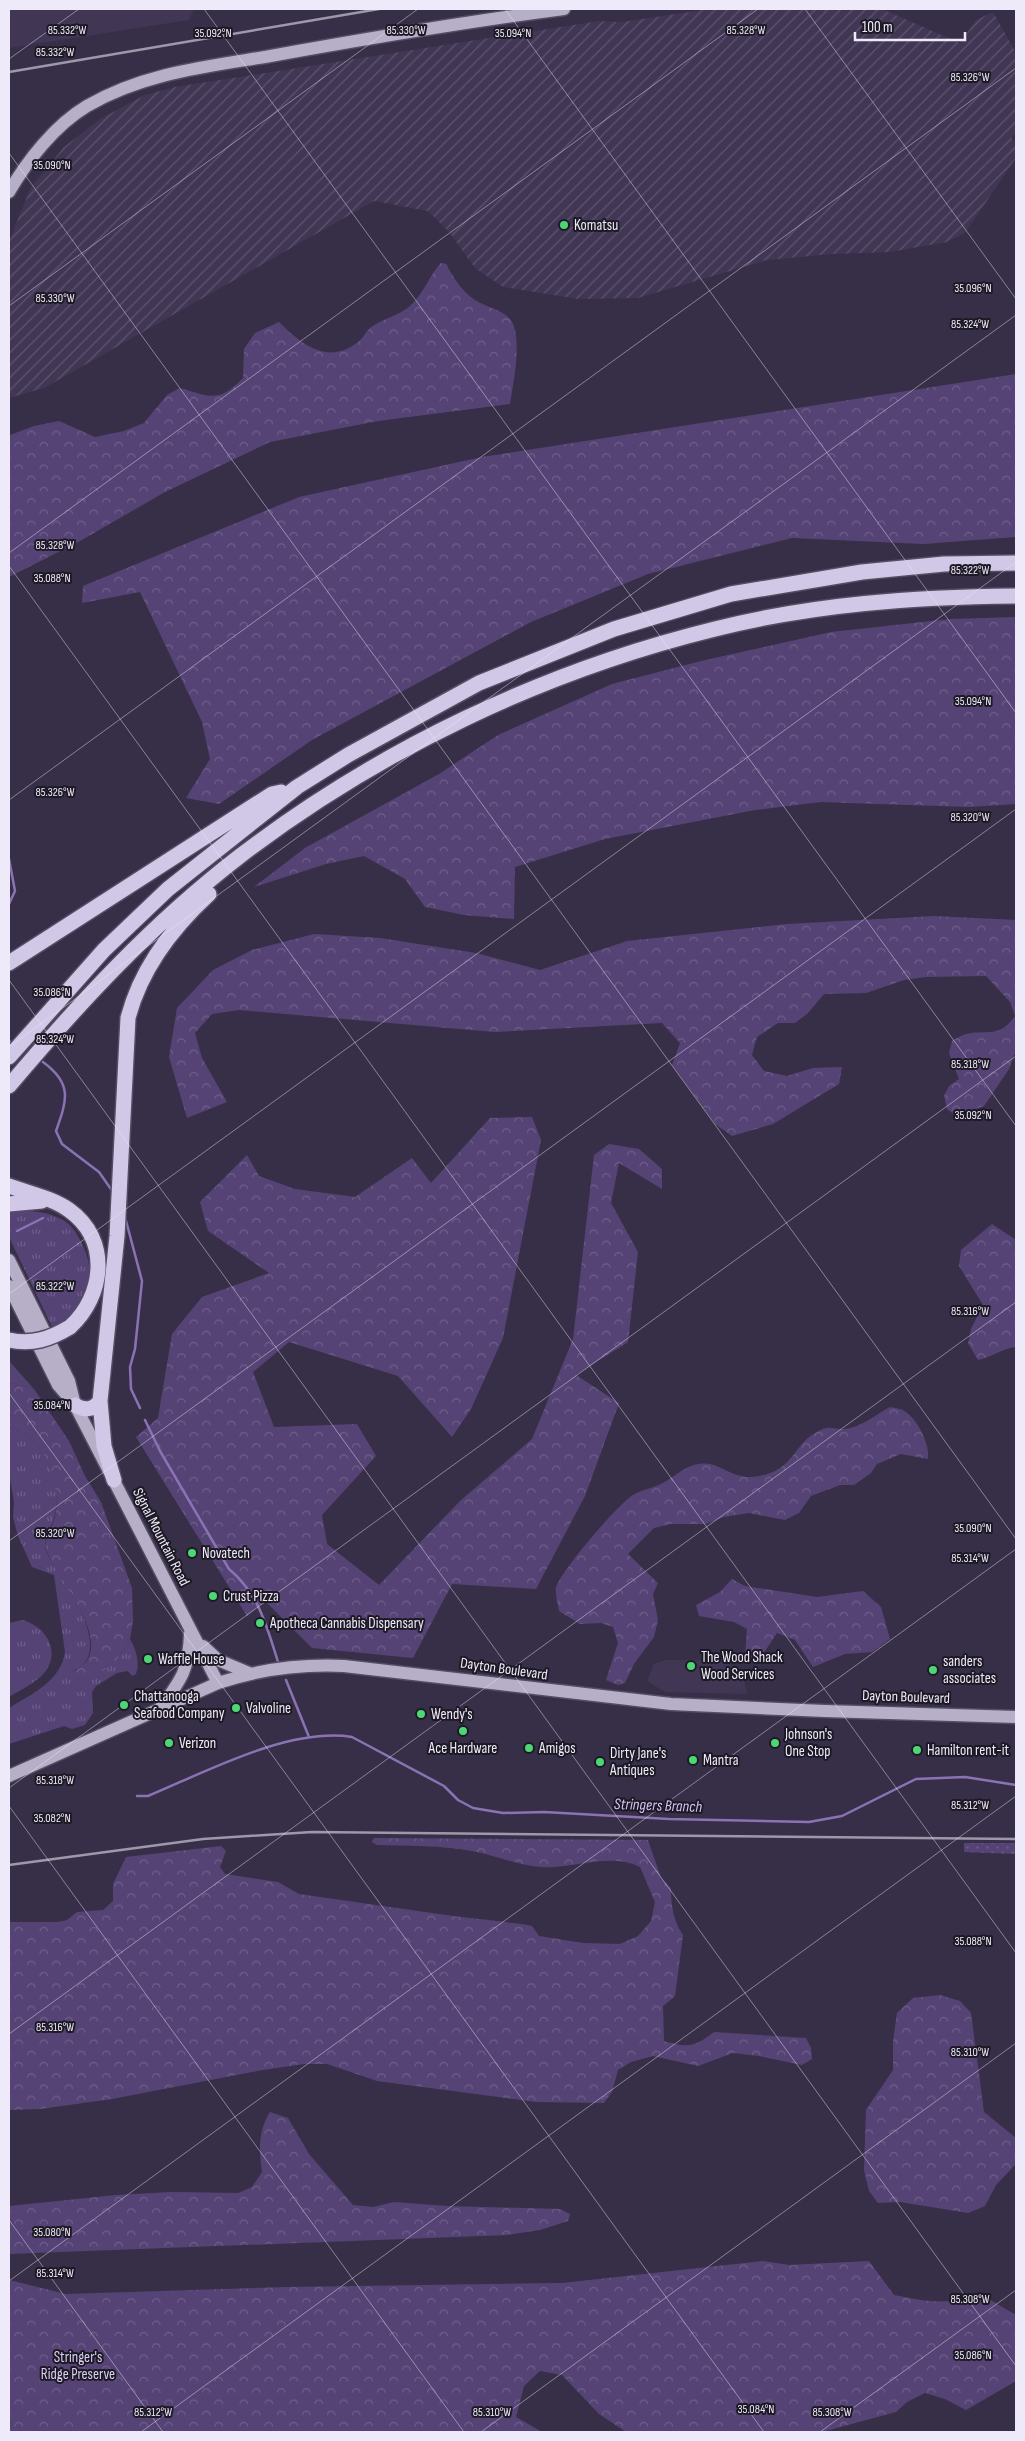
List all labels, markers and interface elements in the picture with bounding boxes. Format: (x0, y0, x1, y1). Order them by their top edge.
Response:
scale bar (855, 10, 965, 42)
text: 100 m (862, 18, 893, 37)
text: 85.332°W (48, 23, 87, 38)
text: 85.330°W (386, 23, 426, 38)
text: 85.328°W (727, 23, 766, 38)
text: 35.092°N (194, 26, 232, 41)
text: 35.094°N (495, 26, 531, 41)
text: 85.332°W (36, 45, 75, 60)
text: 85.326°W (951, 70, 990, 85)
text: 35.090°N (33, 158, 71, 173)
place label: Komatsu (574, 216, 618, 235)
marker: Komatsu (558, 219, 570, 231)
text: 35.096°N (954, 281, 992, 296)
text: 85.330°W (35, 291, 75, 306)
text: 85.324°W (951, 317, 989, 332)
text: 85.328°W (36, 538, 75, 553)
text: 85.322°W (951, 563, 990, 578)
text: 35.088°N (33, 571, 71, 586)
text: 35.094°N (955, 694, 991, 709)
text: 85.326°W (36, 785, 75, 800)
text: 85.320°W (950, 810, 990, 825)
text: 35.086°N (33, 985, 71, 1000)
text: 85.324°W (36, 1032, 74, 1047)
text: 85.318°W (951, 1057, 989, 1072)
text: 35.092°N (954, 1108, 992, 1123)
text: 85.322°W (36, 1279, 75, 1294)
text: 85.316°W (951, 1304, 989, 1319)
text: 35.084°N (34, 1398, 70, 1413)
street label: Signal Mountain Road (128, 1485, 194, 1589)
text: 35.090°N (954, 1521, 992, 1536)
text: 85.320°W (35, 1526, 75, 1541)
place label: Novatech (202, 1544, 250, 1563)
marker: Novatech (186, 1547, 198, 1559)
text: 85.314°W (951, 1551, 989, 1566)
place label: Crust Pizza (223, 1587, 279, 1606)
marker: Crust Pizza (207, 1590, 219, 1602)
place label: Apotheca Cannabis Dispensary (269, 1614, 424, 1633)
marker: Apotheca Cannabis Dispensary (254, 1617, 266, 1629)
place label: The Wood Shack Wood Services (701, 1648, 783, 1684)
place label: Waffle House (158, 1650, 224, 1669)
place label: sanders associates (943, 1652, 996, 1688)
marker: Waffle House (142, 1653, 154, 1665)
street label: Dayton Boulevard (459, 1653, 549, 1685)
marker: The Wood Shack Wood Services (685, 1660, 697, 1672)
marker: sanders associates (927, 1664, 939, 1676)
street label: Dayton Boulevard (862, 1686, 950, 1708)
place label: Chattanooga Seafood Company (134, 1687, 225, 1723)
marker: Chattanooga Seafood Company (118, 1699, 130, 1711)
place label: Valvoline (246, 1699, 291, 1718)
marker: Valvoline (230, 1702, 242, 1714)
place label: Wendy's (431, 1705, 473, 1724)
marker: Wendy's (415, 1708, 427, 1720)
marker: Ace Hardware (457, 1725, 469, 1737)
place label: Johnson's One Stop (784, 1725, 832, 1761)
place label: Verizon (179, 1734, 216, 1753)
marker: Verizon (163, 1737, 175, 1749)
marker: Johnson's One Stop (769, 1737, 781, 1749)
place label: Ace Hardware (428, 1739, 497, 1758)
place label: Amigos (538, 1739, 576, 1758)
place label: Hamilton rent-it (927, 1741, 1010, 1760)
marker: Amigos (523, 1742, 535, 1754)
place label: Dirty Jane's Antiques (609, 1744, 666, 1780)
marker: Hamilton rent-it (911, 1744, 923, 1756)
place label: Mantra (703, 1751, 739, 1770)
marker: Mantra (687, 1754, 699, 1766)
marker: Dirty Jane's Antiques (594, 1756, 606, 1768)
text: 85.318°W (36, 1773, 74, 1788)
water label: Stringers Branch (614, 1795, 703, 1817)
text: 85.312°W (951, 1798, 989, 1813)
text: 35.082°N (33, 1811, 71, 1826)
text: 35.088°N (954, 1934, 992, 1949)
text: 85.316°W (36, 2020, 74, 2035)
text: 85.310°W (951, 2045, 989, 2060)
text: 35.080°N (33, 2225, 71, 2240)
text: 85.314°W (36, 2266, 74, 2281)
text: 85.308°W (950, 2292, 990, 2307)
park label: Stringer's Ridge Preserve (41, 2348, 115, 2384)
text: 35.086°N (954, 2348, 992, 2363)
text: 35.084°N (738, 2402, 774, 2417)
text: 85.312°W (134, 2405, 172, 2420)
text: 85.310°W (473, 2405, 511, 2420)
text: 85.308°W (812, 2405, 852, 2420)

